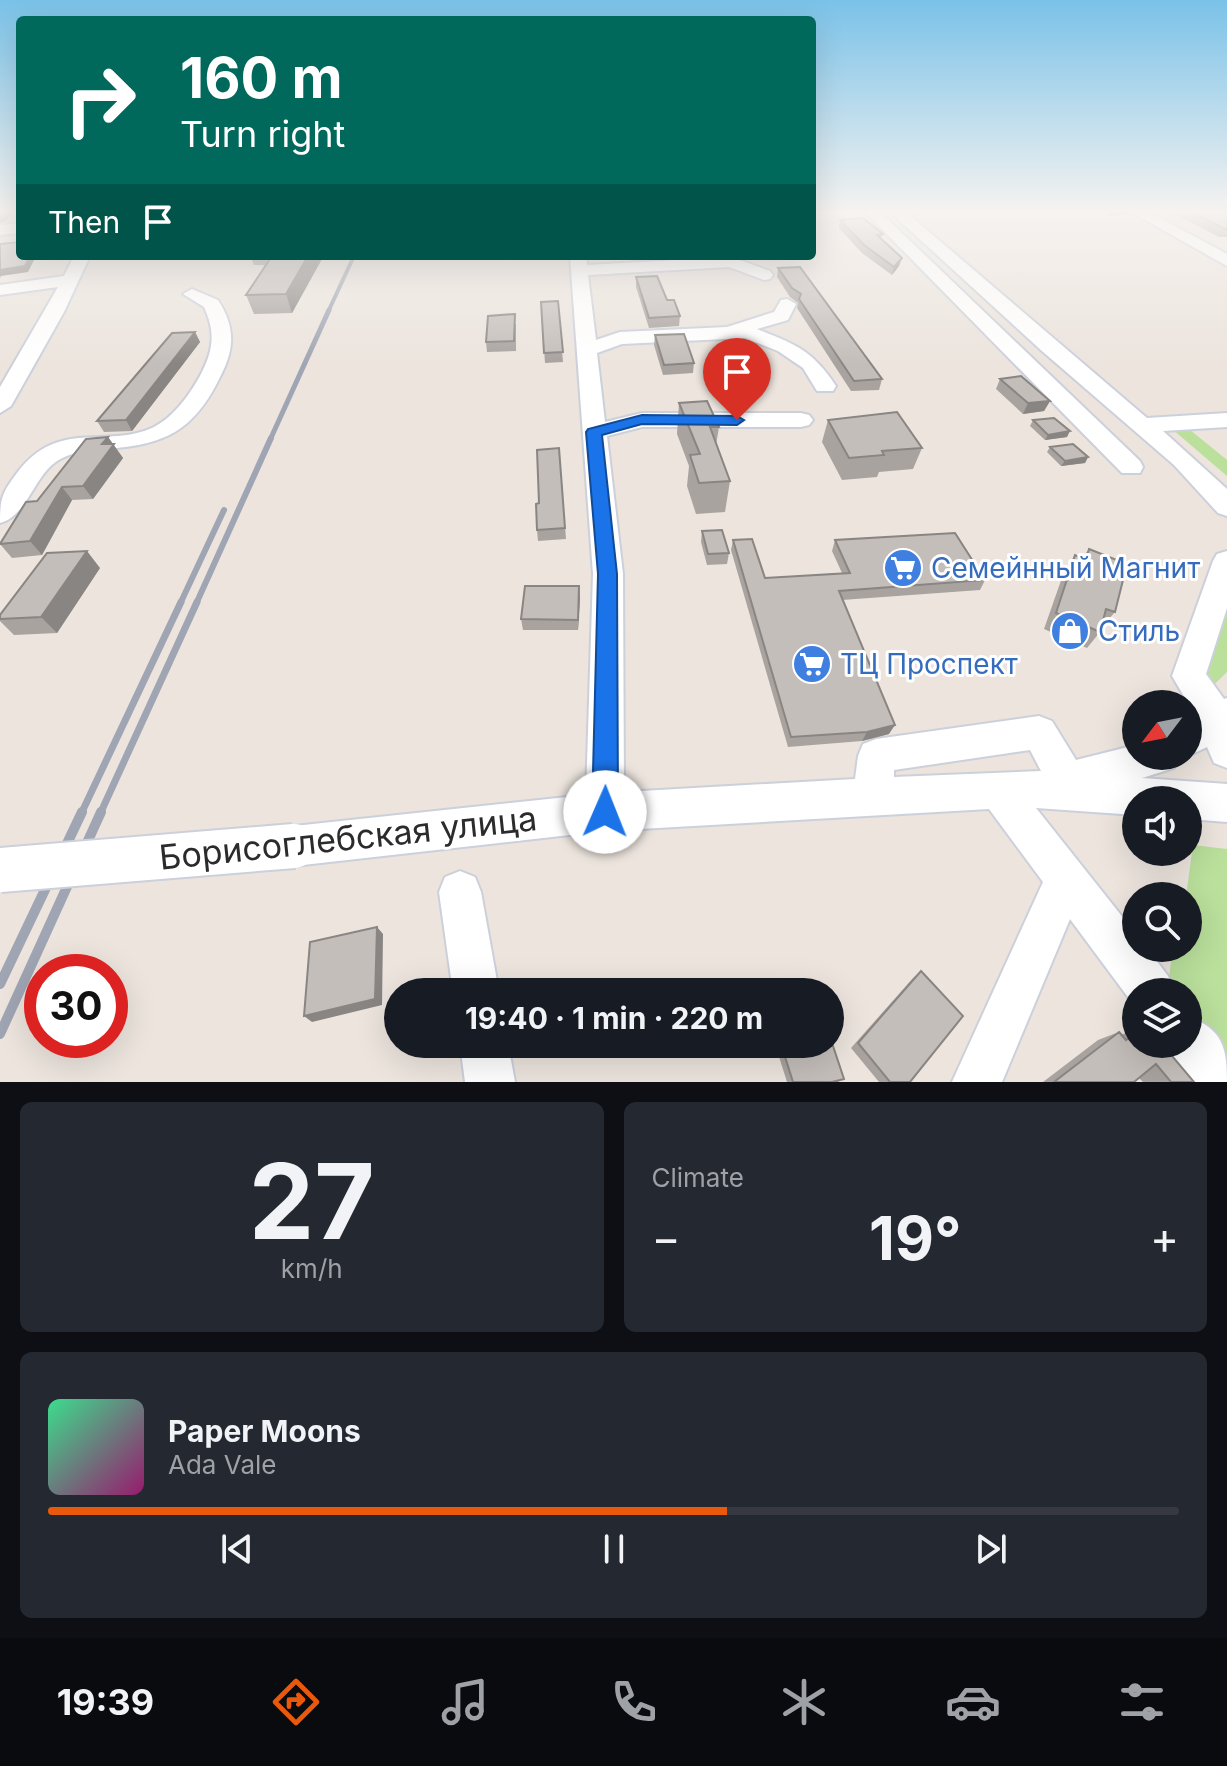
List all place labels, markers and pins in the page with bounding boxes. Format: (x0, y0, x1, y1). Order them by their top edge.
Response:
pin (703, 338, 771, 420)
supermarket icon: Семейнный Магнит (882, 547, 924, 589)
place label: Семейнный Магнит (931, 551, 1200, 585)
shop icon: Стиль (1049, 610, 1091, 652)
place label: Стиль (1098, 614, 1180, 648)
supermarket icon: ТЦ Проспект (791, 643, 833, 685)
place label: ТЦ Проспект (840, 647, 1018, 681)

